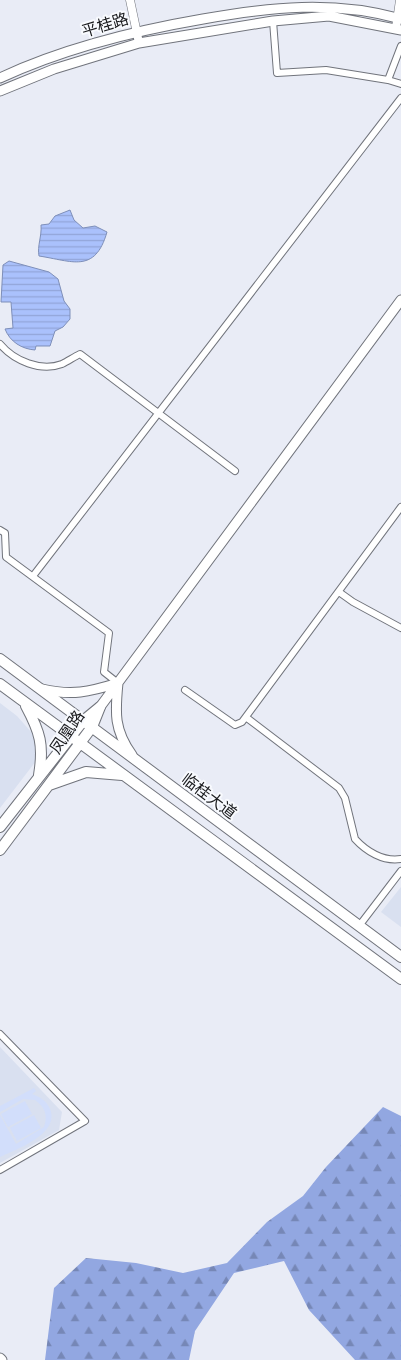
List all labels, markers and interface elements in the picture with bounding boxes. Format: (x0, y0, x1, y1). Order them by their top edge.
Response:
street label: 平桂路 (79, 9, 131, 41)
street label: 凤凰路 (46, 707, 88, 757)
street label: 临桂大道 (178, 769, 240, 823)

